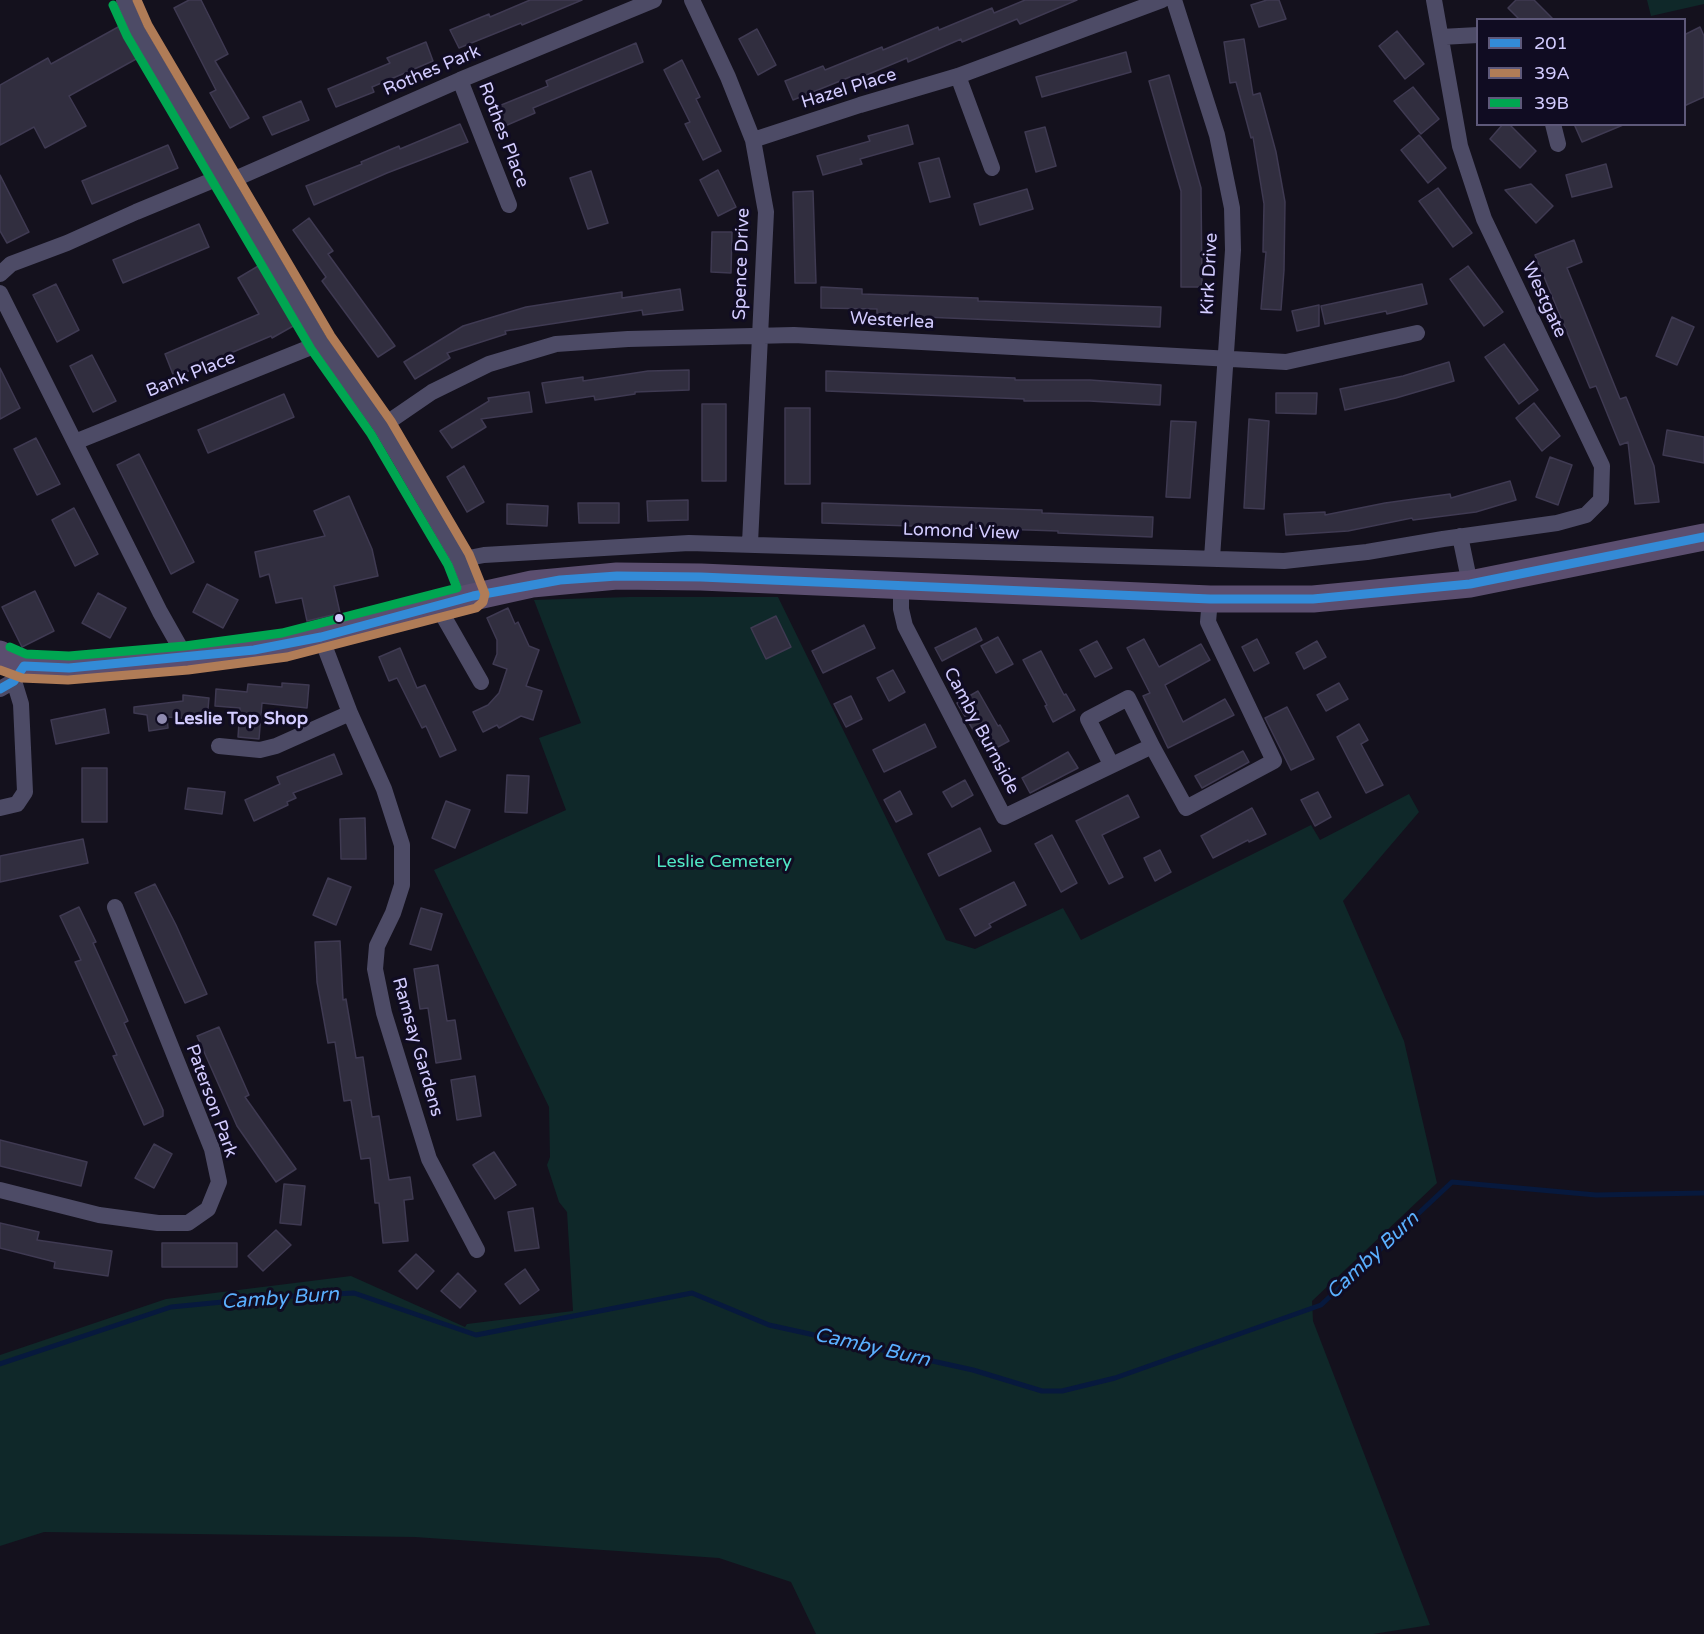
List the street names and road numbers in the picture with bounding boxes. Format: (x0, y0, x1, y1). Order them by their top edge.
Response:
street label: Rothes Park (380, 41, 484, 101)
street label: Hazel Place (799, 64, 899, 114)
street label: Rothes Place (473, 79, 533, 191)
street label: Spence Drive (729, 208, 755, 320)
street label: Kirk Drive (1197, 232, 1223, 316)
street label: Westgate (1517, 259, 1571, 341)
street label: Westerlea (849, 308, 935, 334)
street label: Bank Place (143, 347, 239, 403)
street label: Lomond View (902, 519, 1020, 545)
street label: Camby Burnside (938, 664, 1024, 798)
street label: Ramsay Gardens (387, 975, 447, 1119)
street label: Paterson Park (180, 1041, 242, 1161)

